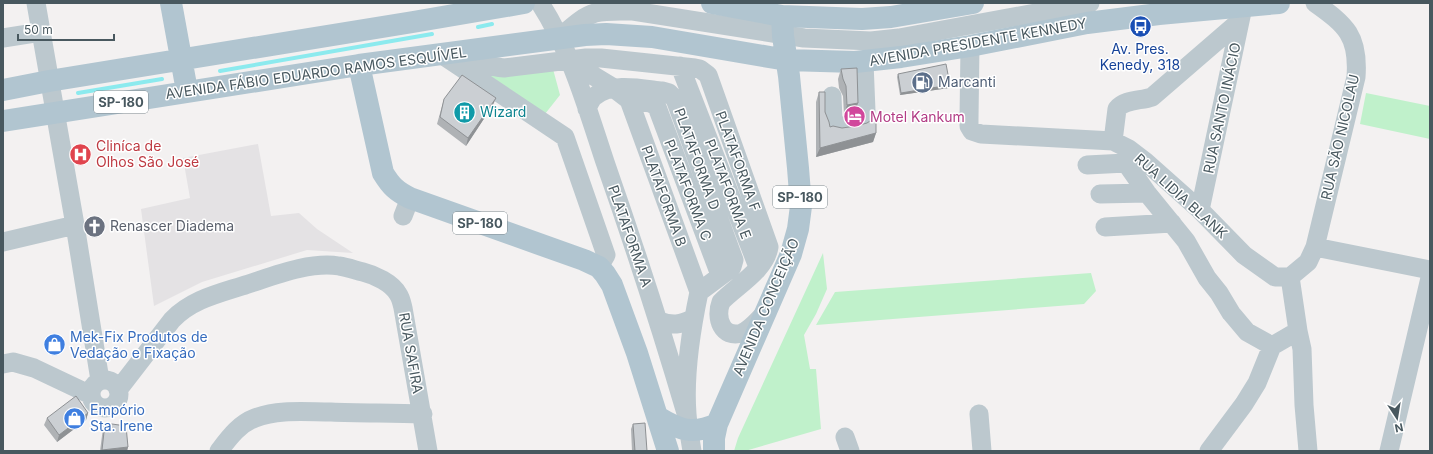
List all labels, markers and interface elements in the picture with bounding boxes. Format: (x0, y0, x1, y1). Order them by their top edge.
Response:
street label: AVENIDA PRESIDENTE KENNEDY (868, 14, 1088, 69)
bus stop icon: Av. Pres. Kenedy, 318 (1127, 14, 1153, 40)
scale bar (18, 16, 114, 42)
text: 50 m (24, 22, 53, 37)
place label: Av. Pres. Kenedy, 318 (1100, 40, 1180, 73)
street label: RUA SANTO INÁCIO (1199, 41, 1244, 175)
street label: AVENIDA FÁBIO EDUARDO RAMOS ESQUÍVEL (164, 43, 468, 102)
fuel station icon: Marcanti (910, 69, 936, 95)
street label: RUA SÃO NICOLAU (1317, 72, 1362, 201)
place label: Marcanti (938, 73, 996, 90)
road number: SP-180 (94, 91, 148, 113)
building icon: Wizard (451, 99, 477, 125)
place label: Wizard (480, 103, 526, 120)
hotel icon: Motel Kankum (841, 104, 867, 130)
street label: PLATAFORMA D (671, 106, 724, 212)
street label: PLATAFORMA F (712, 108, 764, 213)
place label: Motel Kankum (870, 108, 965, 125)
place label: Cliníca de Olhos São José (96, 137, 199, 170)
street label: PLATAFORMA C (661, 137, 716, 243)
street label: PLATAFORMA E (702, 137, 755, 241)
hospital icon: Cliníca de Olhos São José (67, 141, 93, 167)
street label: PLATAFORMA B (638, 143, 691, 249)
street label: RUA LIDIA BLANK (1132, 150, 1232, 242)
street label: PLATAFORMA A (605, 183, 656, 289)
road number: SP-180 (773, 186, 827, 208)
road number: SP-180 (453, 212, 507, 234)
church icon: Renascer Diadema (82, 213, 108, 239)
place label: Renascer Diadema (110, 217, 234, 234)
street label: AVENIDA CONCEIÇÃO (729, 235, 802, 378)
street label: RUA SAFIRA (396, 311, 427, 395)
place label: Mek-Fix Produtos de Vedação e Fixação (70, 328, 208, 361)
shop icon: Mek-Fix Produtos de Vedação e Fixação (41, 332, 67, 358)
north arrow (1377, 398, 1417, 438)
place label: Empório Sta. Irene (90, 401, 153, 434)
shop icon: Empório Sta. Irene (62, 405, 88, 431)
text: N (1394, 420, 1405, 436)

